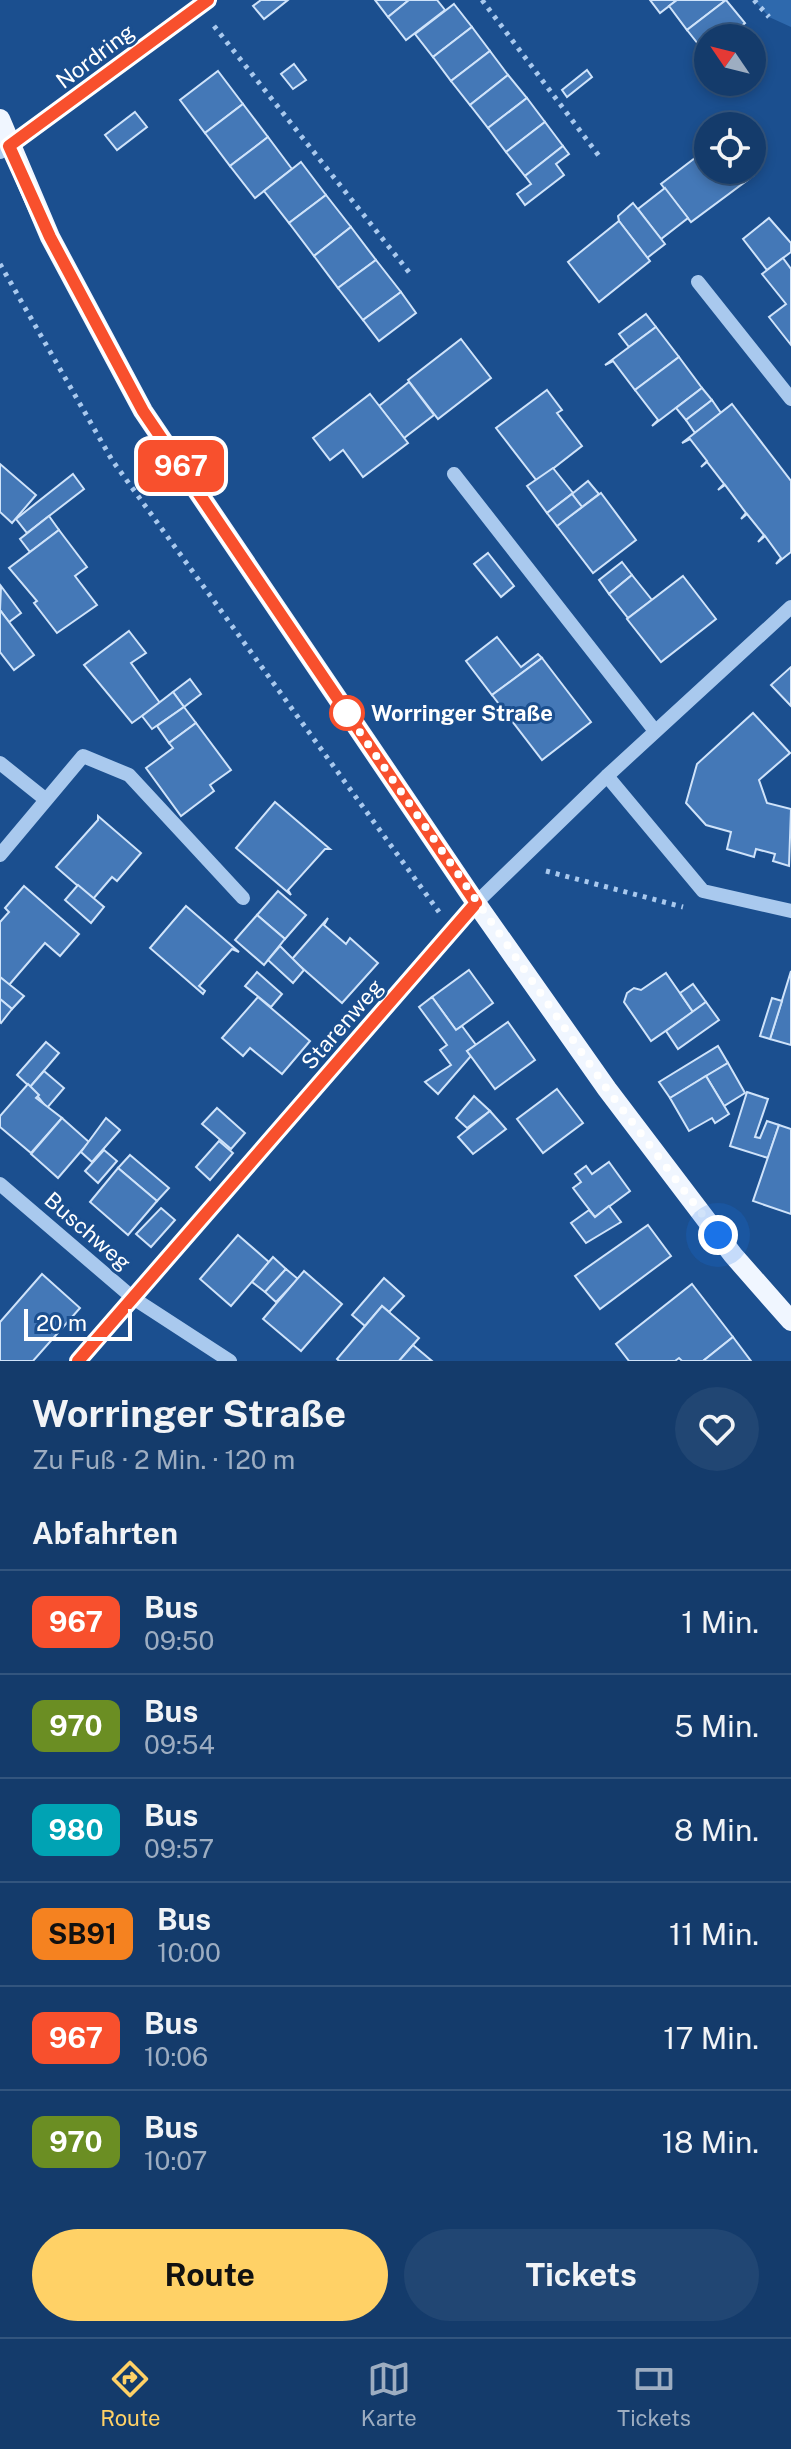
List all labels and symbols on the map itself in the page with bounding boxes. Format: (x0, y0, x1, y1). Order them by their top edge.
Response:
street label: Nordring (51, 18, 139, 94)
north arrow (694, 24, 766, 96)
line badge: 967 (135, 440, 227, 492)
marker: Worringer Straße (330, 696, 364, 730)
place label: Worringer Straße (371, 700, 553, 726)
street label: Starenweg (296, 974, 388, 1074)
street label: Buschweg (40, 1186, 136, 1276)
your location (698, 1215, 738, 1255)
scale bar (24, 1305, 132, 1341)

